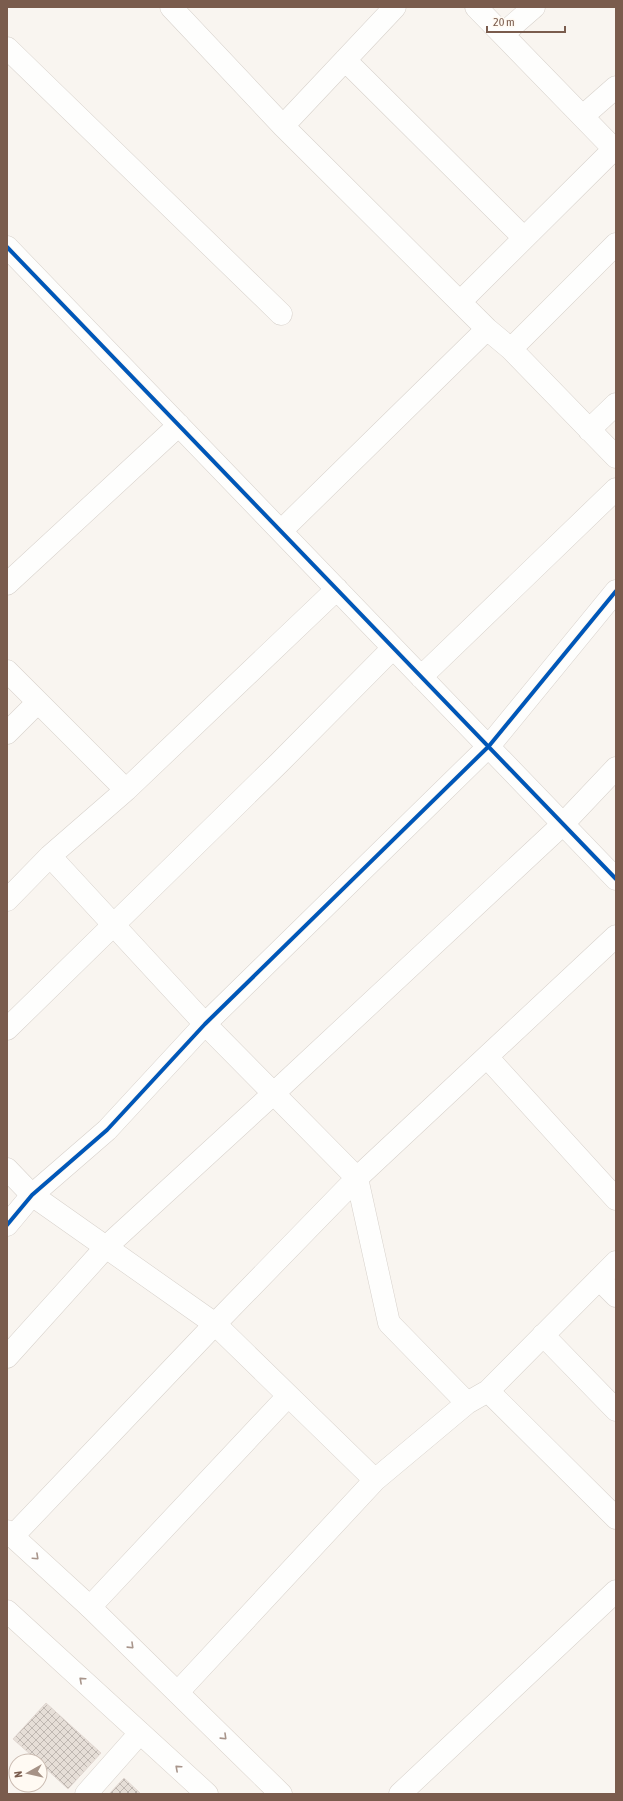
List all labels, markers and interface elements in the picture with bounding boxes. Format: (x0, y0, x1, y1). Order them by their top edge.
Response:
scale bar (487, 8, 565, 34)
text: 20 m (493, 15, 515, 29)
one-way arrow (31, 1553, 39, 1560)
one-way arrow (126, 1642, 134, 1649)
one-way arrow (79, 1677, 87, 1685)
one-way arrow (219, 1732, 227, 1740)
north arrow (8, 1753, 48, 1793)
one-way arrow (175, 1765, 183, 1772)
text: N (12, 1770, 24, 1778)

